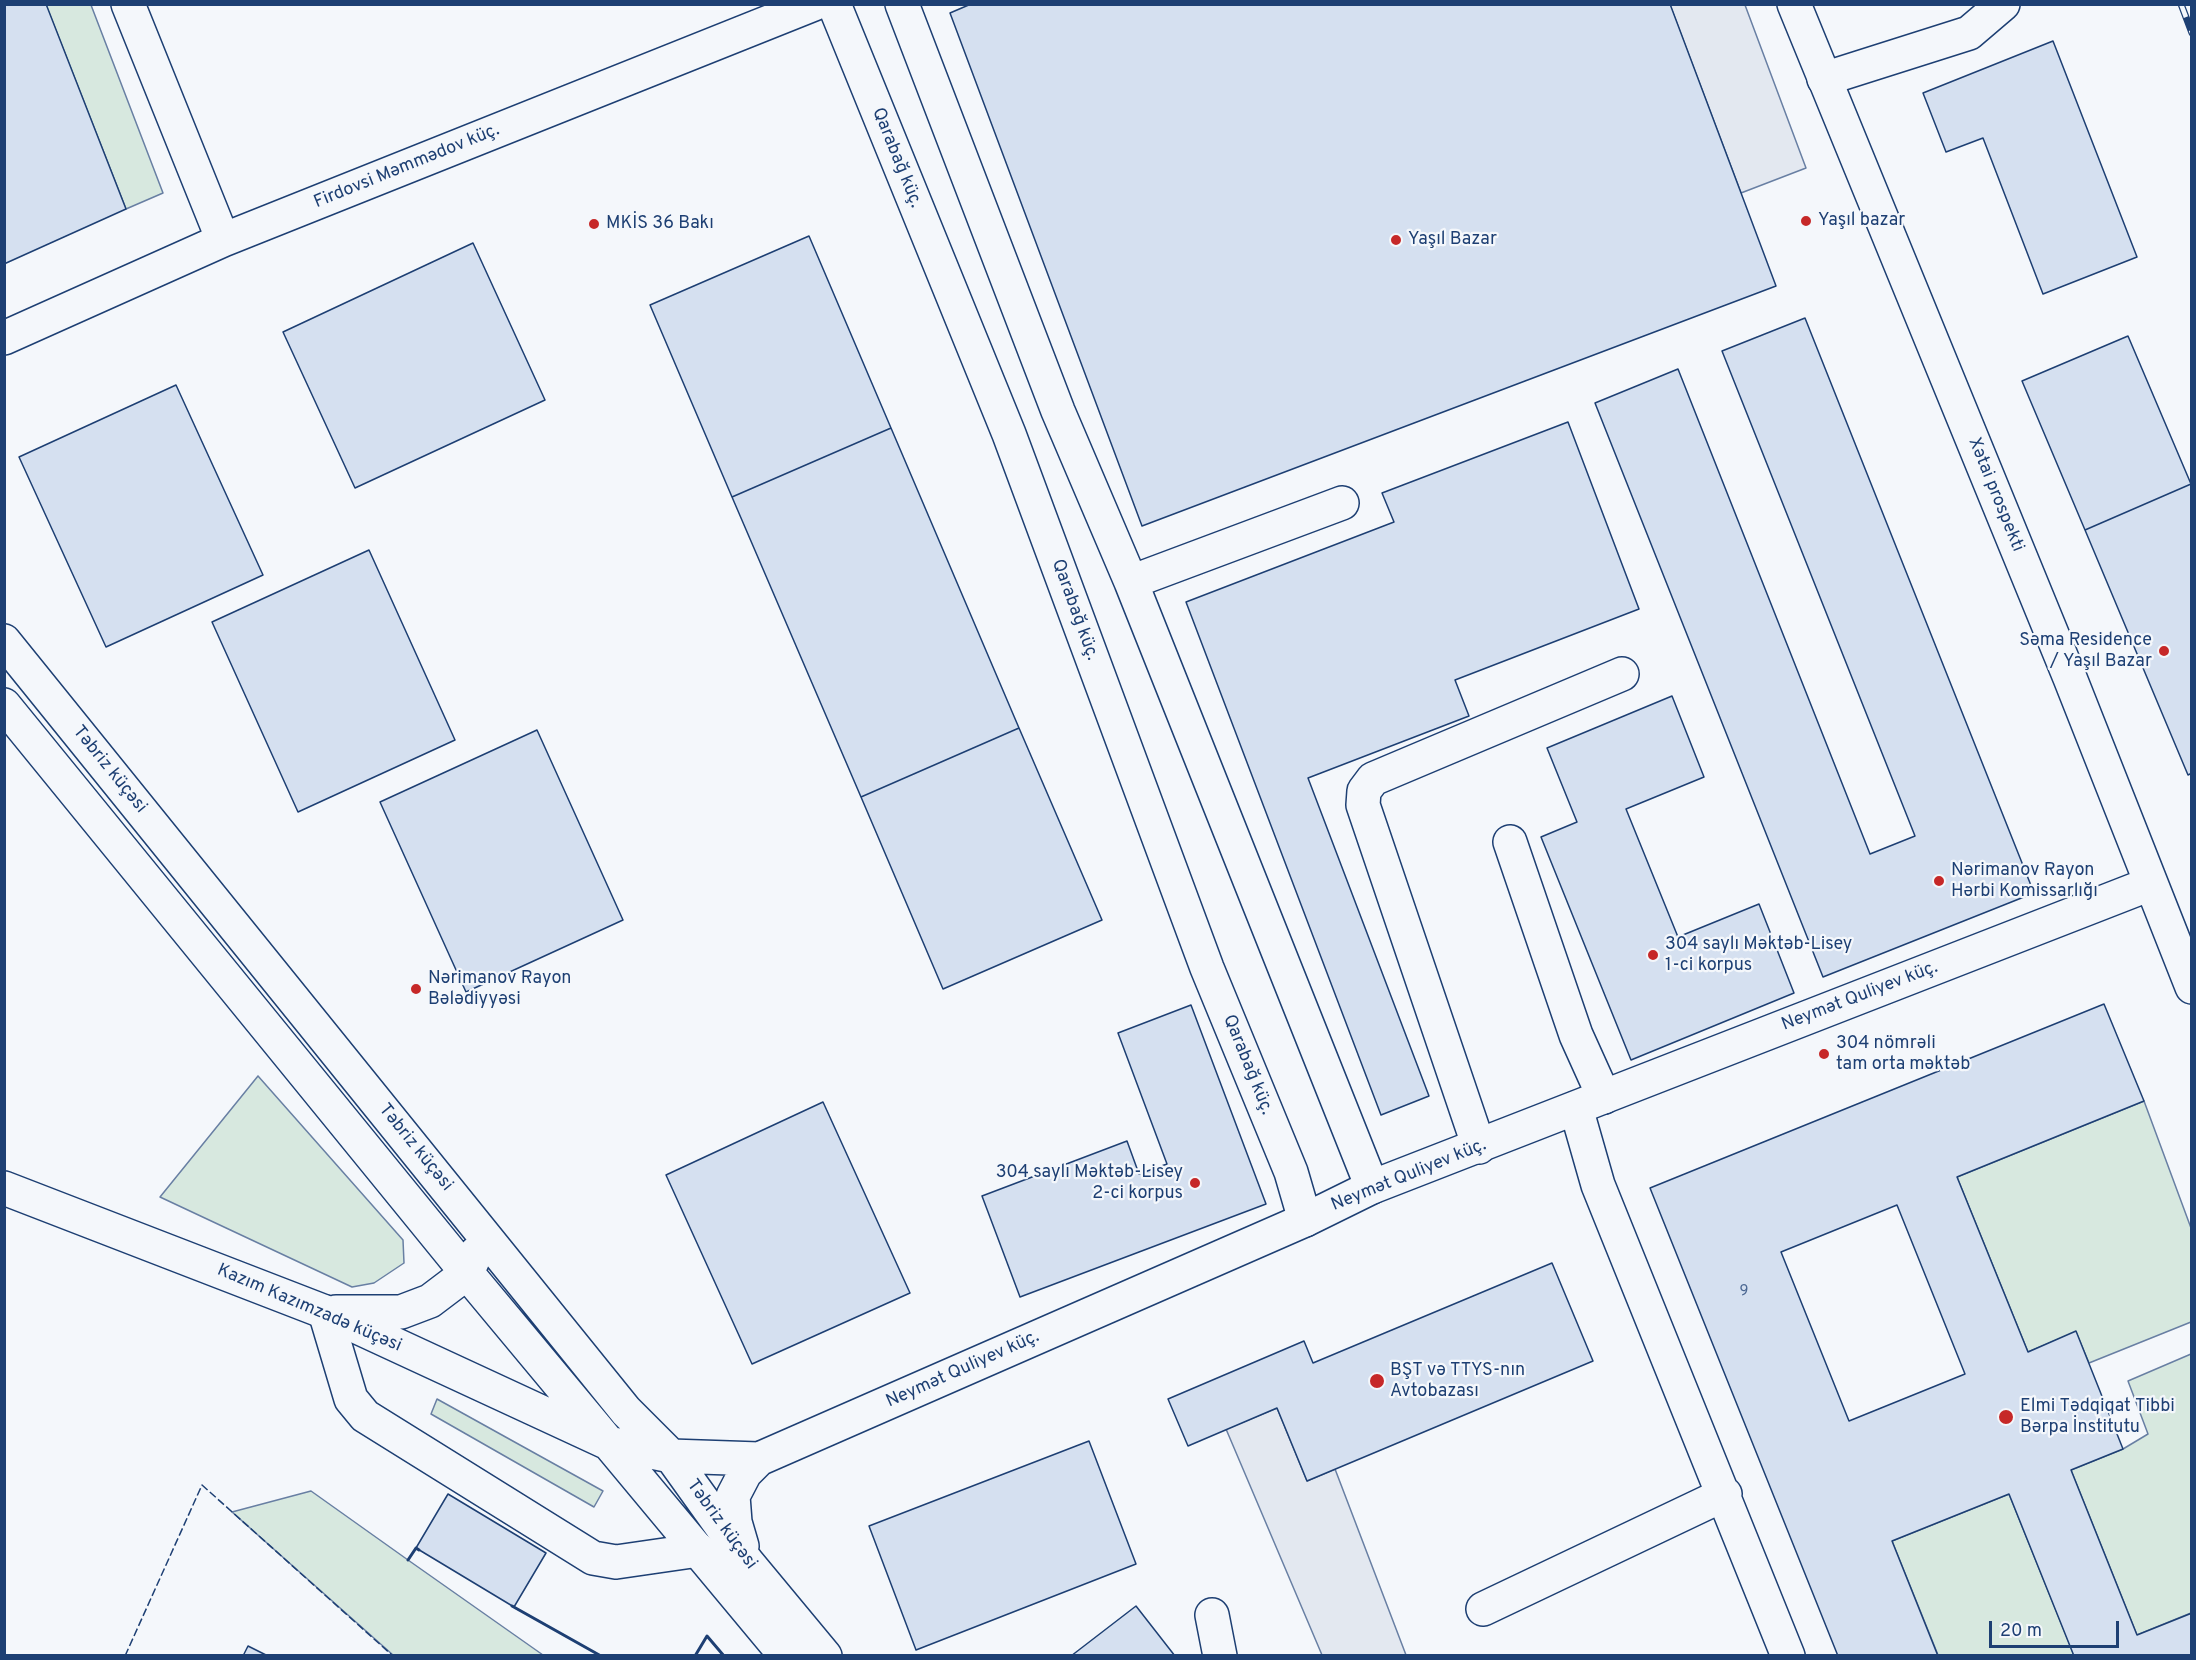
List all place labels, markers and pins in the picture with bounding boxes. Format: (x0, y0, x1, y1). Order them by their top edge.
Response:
place label: Yaşıl bazar (1818, 210, 1905, 232)
place label: MKİS 36 Bakı (606, 213, 714, 235)
marker: Yaşıl bazar (1799, 214, 1813, 228)
marker: MKİS 36 Bakı (587, 217, 601, 231)
place label: Yaşıl Bazar (1408, 229, 1497, 251)
marker: Yaşıl Bazar (1389, 233, 1403, 247)
place label: Səma Residence / Yaşıl Bazar (2019, 630, 2152, 672)
marker: Səma Residence / Yaşıl Bazar (2157, 644, 2171, 658)
place label: Nərimanov Rayon Hərbi Komissarlığı (1951, 860, 2098, 902)
marker: Nərimanov Rayon Hərbi Komissarlığı (1932, 874, 1946, 888)
place label: 304 saylı Məktəb-Lisey 1-ci korpus (1665, 934, 1852, 976)
marker: 304 saylı Məktəb-Lisey 1-ci korpus (1646, 948, 1660, 962)
place label: Nərimanov Rayon Bələdiyyəsi (428, 968, 571, 1010)
marker: Nərimanov Rayon Bələdiyyəsi (409, 982, 423, 996)
place label: 304 nömrəli tam orta məktəb (1836, 1033, 1970, 1076)
marker: 304 nömrəli tam orta məktəb (1817, 1047, 1831, 1061)
place label: 304 saylı Məktəb-Lisey 2-ci korpus (996, 1162, 1183, 1204)
marker: 304 saylı Məktəb-Lisey 2-ci korpus (1188, 1176, 1202, 1190)
place label: BŞT və TTYS-nın Avtobazası (1390, 1360, 1525, 1402)
marker: BŞT və TTYS-nın Avtobazası (1368, 1372, 1386, 1390)
place label: Elmi Tədqiqat Tibbi Bərpa İnstitutu (2020, 1396, 2175, 1438)
marker: Elmi Tədqiqat Tibbi Bərpa İnstitutu (1997, 1408, 2015, 1426)

